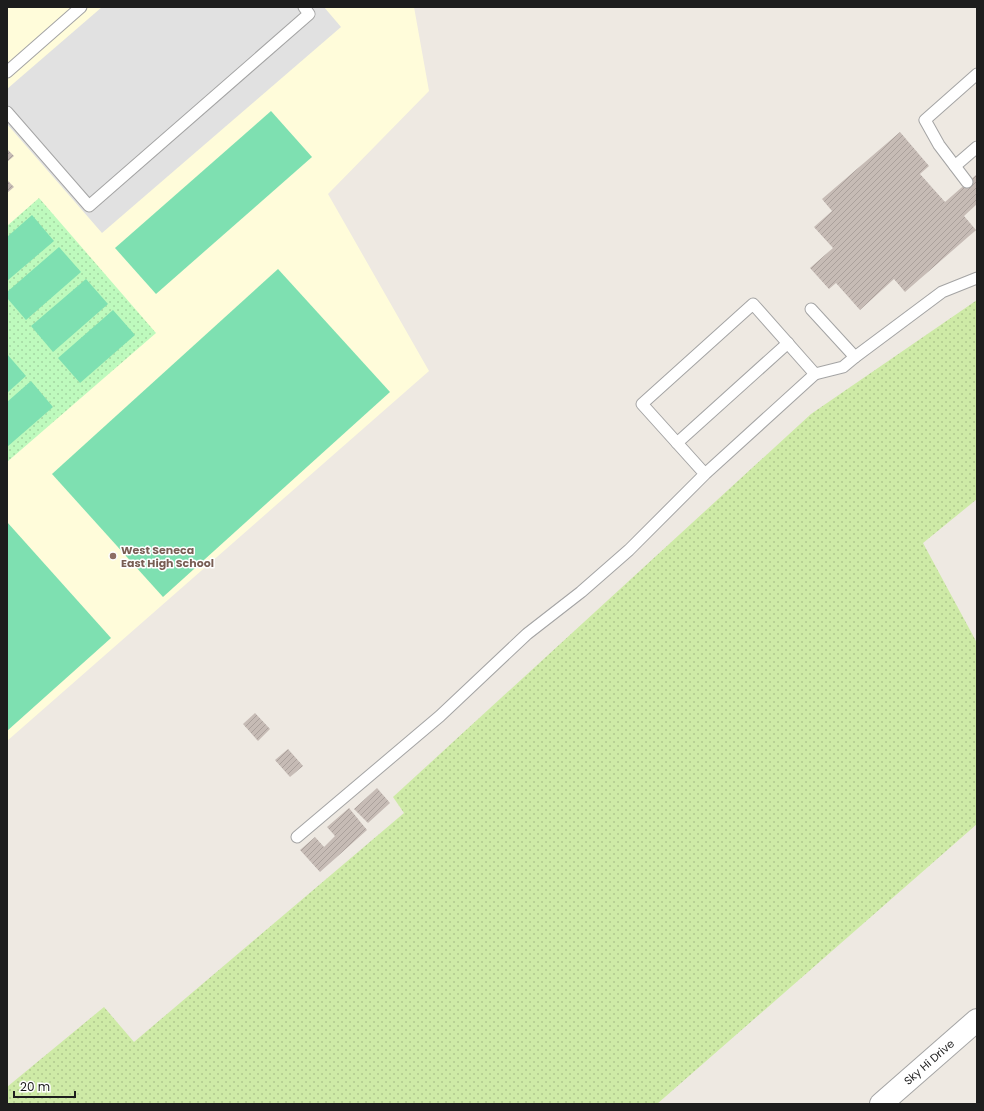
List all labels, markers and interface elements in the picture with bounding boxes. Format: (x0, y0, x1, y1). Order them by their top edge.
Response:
place label: West Seneca East High School (121, 542, 214, 571)
marker: West Seneca East High School (108, 551, 118, 561)
street label: Sky Hi Drive (900, 1035, 958, 1088)
scale bar (14, 1073, 75, 1099)
text: 20 m (20, 1078, 50, 1095)

